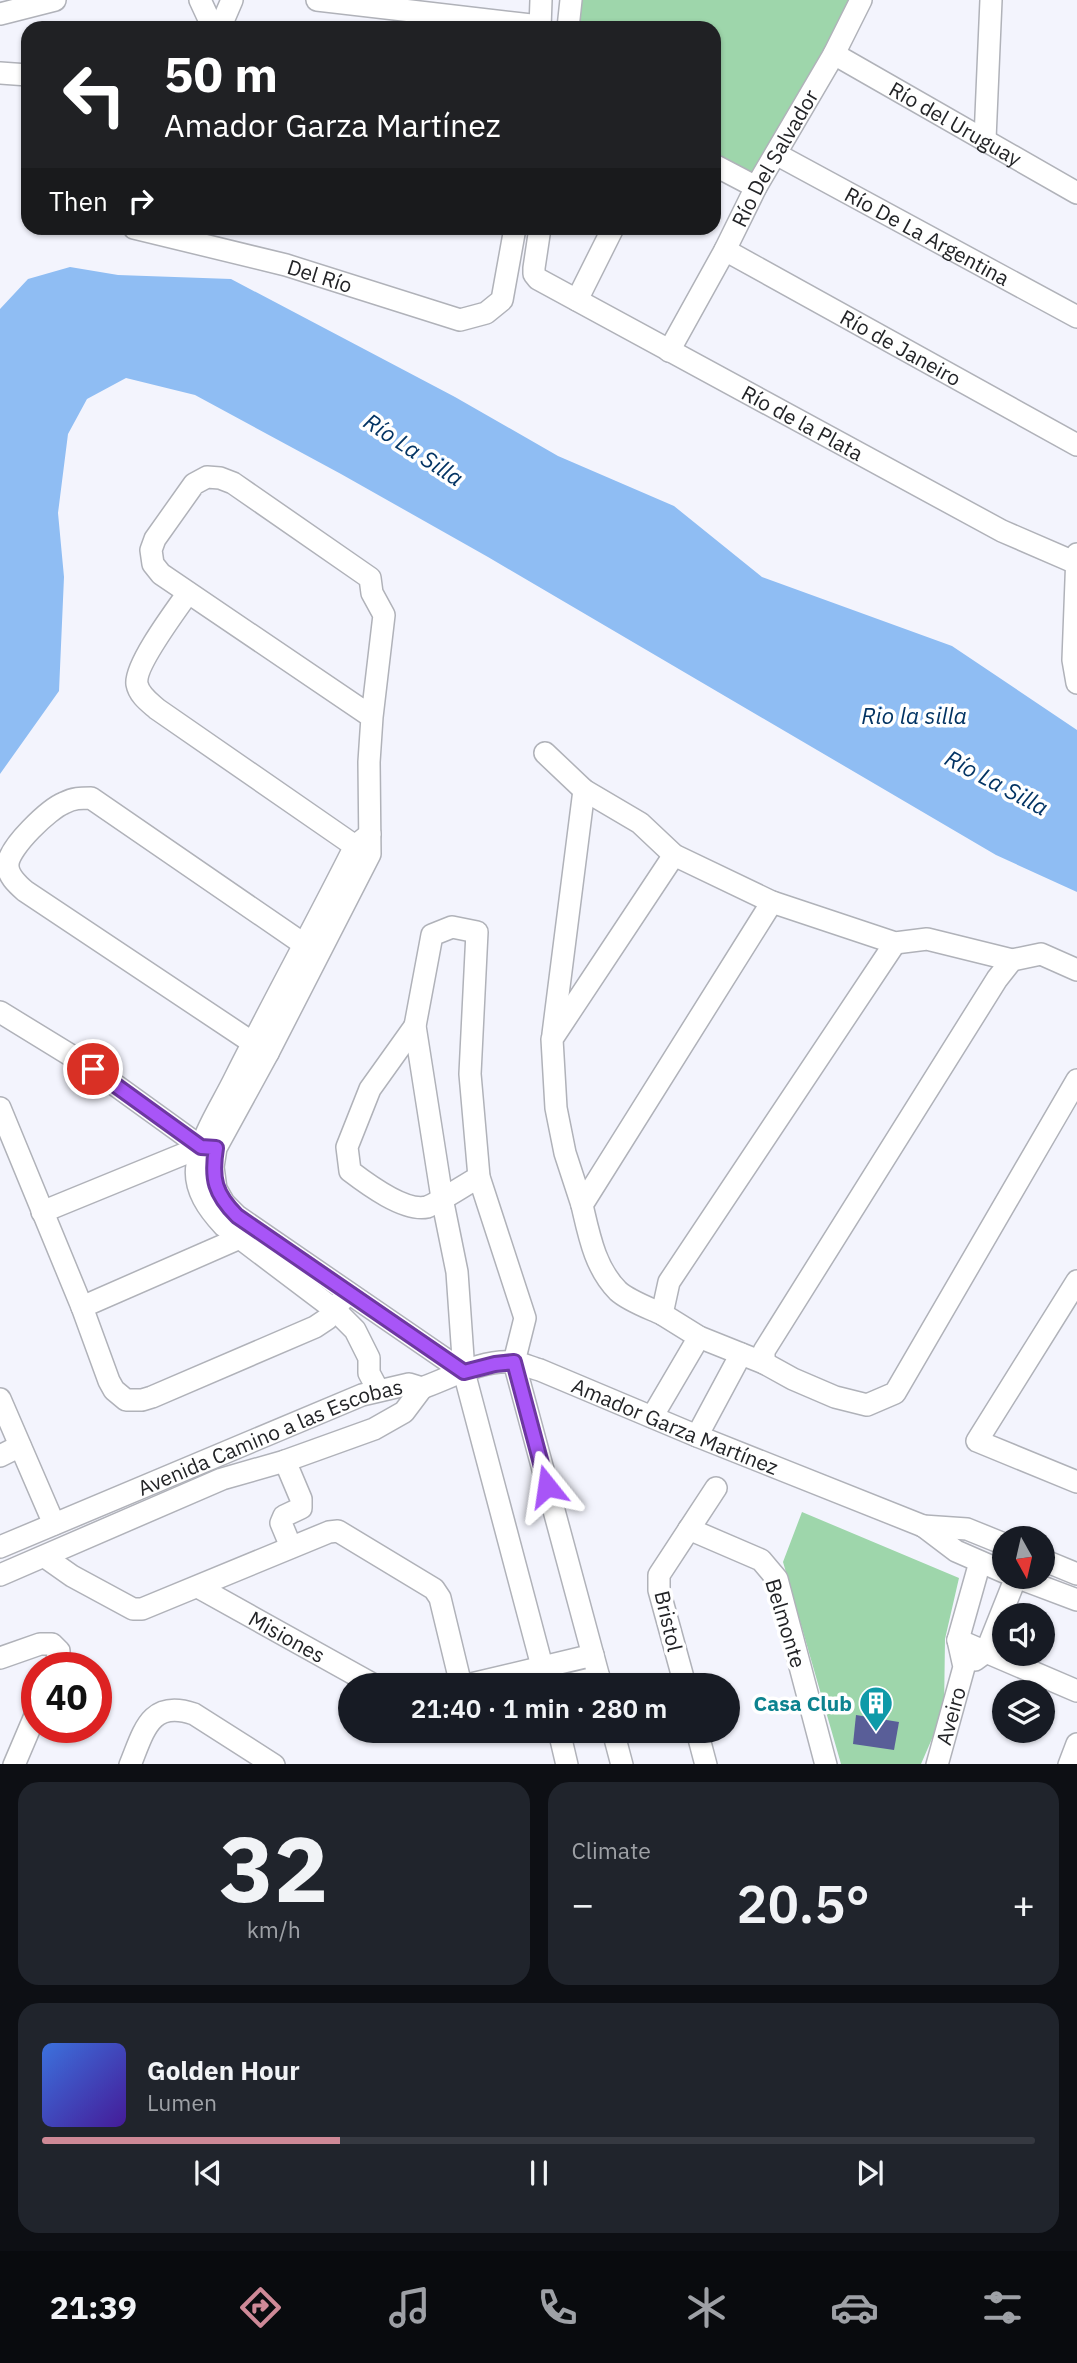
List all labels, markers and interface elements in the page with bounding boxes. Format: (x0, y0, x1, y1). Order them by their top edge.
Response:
text: 50 m (164, 42, 278, 105)
icon: left (49, 49, 140, 140)
street label: Río del Uruguay (884, 75, 1027, 173)
street label: Río Del Salvador (725, 84, 824, 231)
text: Amador Garza Martínez (164, 104, 500, 146)
street label: Río De La Argentina (840, 180, 1015, 292)
icon: right (122, 182, 160, 220)
text: Then (49, 184, 108, 218)
street label: Del Río (284, 252, 356, 299)
street label: Río de Janeiro (835, 303, 966, 392)
street label: Río de la Plata (737, 378, 868, 467)
water label: Río La Silla (358, 406, 470, 492)
water label: Rio la silla (861, 700, 967, 730)
water label: Río La Silla (940, 742, 1054, 822)
pin (63, 1039, 123, 1099)
icon: arrive (74, 1050, 112, 1088)
street label: Amador Garza Martínez (568, 1371, 783, 1481)
street label: Avenida Camino a las Escobas (133, 1372, 405, 1502)
position arrow (510, 1449, 584, 1523)
north arrow (992, 1526, 1055, 1589)
map controls (992, 1526, 1055, 1743)
street label: Belmonte (759, 1575, 813, 1671)
street label: Bristol (648, 1588, 690, 1654)
button: sound (992, 1603, 1055, 1666)
street label: Misiones (244, 1604, 330, 1669)
speed limit sign: 40 (21, 1652, 112, 1743)
button: layers (992, 1680, 1055, 1743)
street label: Aveiro (929, 1683, 972, 1748)
building icon: Casa Club (857, 1684, 895, 1733)
place label: Casa Club (754, 1689, 852, 1717)
text: 21:40 · 1 min · 280 m (411, 1691, 667, 1725)
text: 32 (219, 1809, 328, 1927)
text: Climate (572, 1835, 651, 1865)
text: 20.5° (736, 1870, 870, 1937)
text: − (572, 1879, 594, 1928)
text: + (1012, 1879, 1035, 1928)
text: km/h (247, 1914, 301, 1944)
text: Golden Hour (147, 2053, 300, 2087)
text: Lumen (147, 2087, 217, 2117)
icon: previous (189, 2154, 227, 2192)
icon: pause (520, 2154, 558, 2192)
icon: next (851, 2154, 889, 2192)
icon: directions (236, 2283, 285, 2332)
icon: music (385, 2283, 434, 2332)
icon: phone (533, 2283, 582, 2332)
icon: climate (682, 2283, 731, 2332)
icon: car (830, 2283, 879, 2332)
icon: filters (978, 2283, 1027, 2332)
text: 21:39 (50, 2286, 137, 2328)

